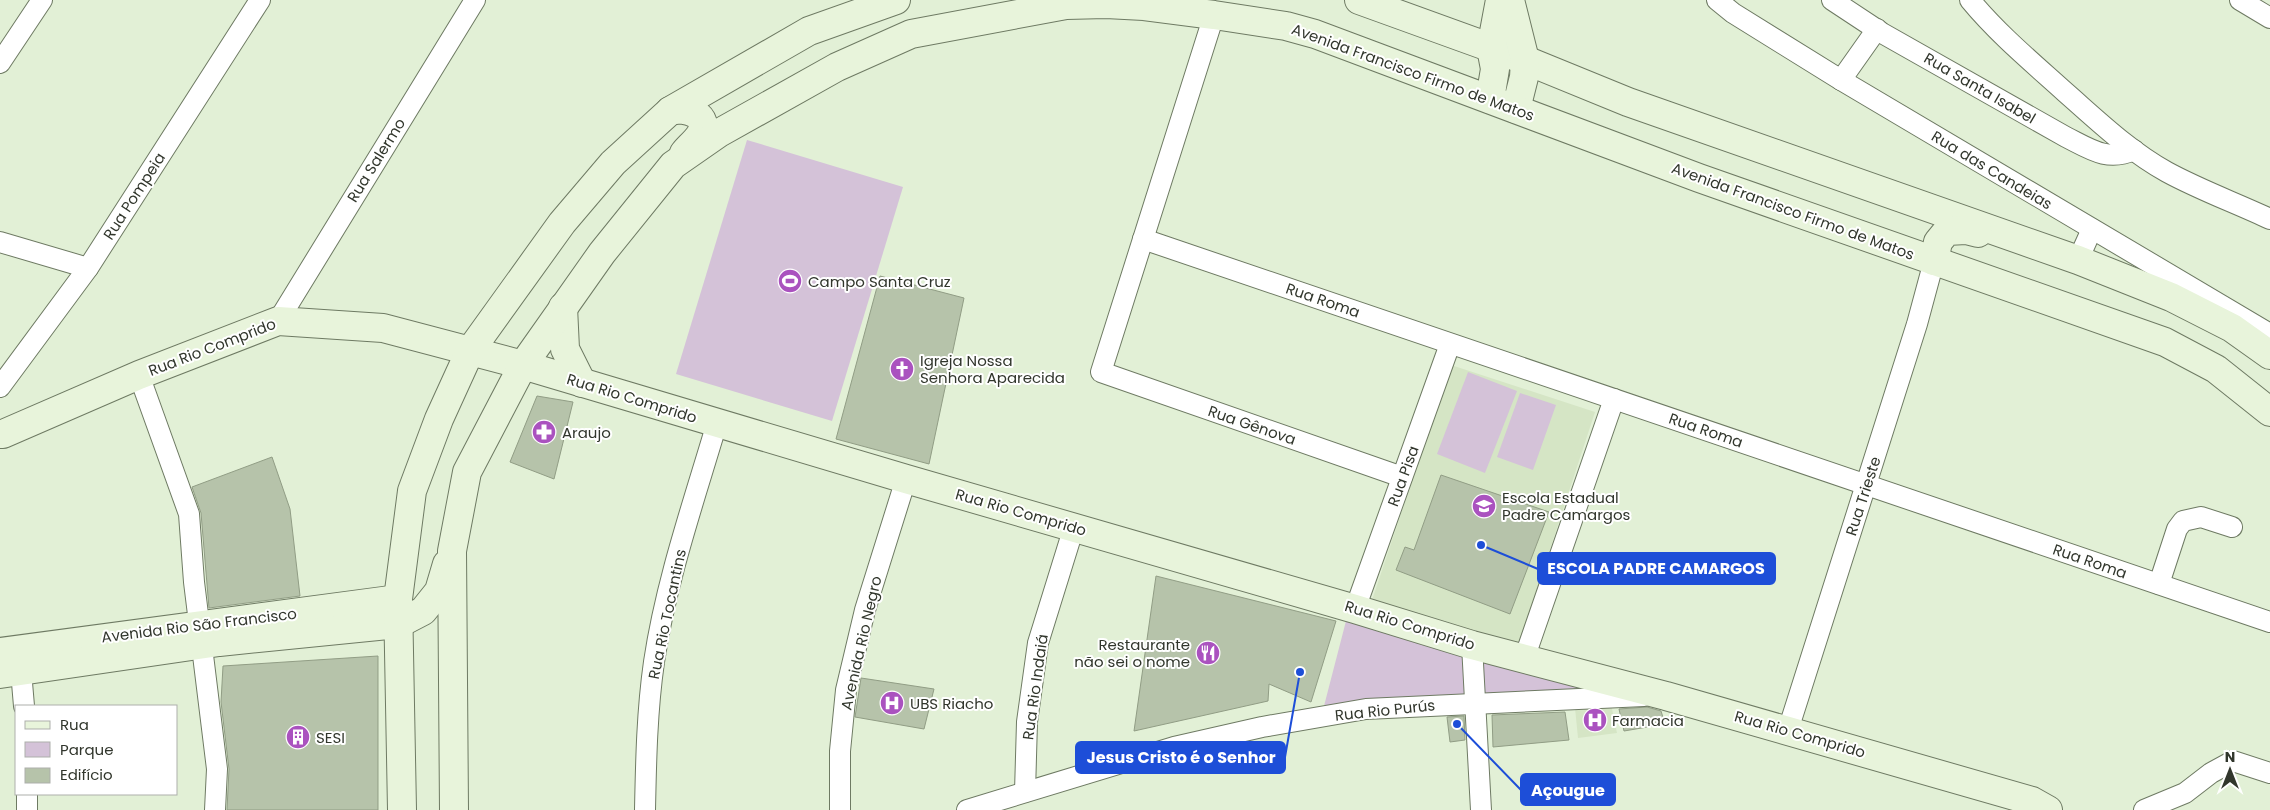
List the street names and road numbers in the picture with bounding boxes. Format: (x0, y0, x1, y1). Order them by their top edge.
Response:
street label: Avenida Francisco Firmo de Matos (1289, 18, 1537, 126)
street label: Rua Santa Isabel (1920, 47, 2040, 129)
street label: Rua Salermo (342, 114, 410, 206)
street label: Rua das Candeias (1928, 126, 2056, 214)
street label: Rua Pompeia (98, 148, 170, 244)
street label: Avenida Francisco Firmo de Matos (1669, 157, 1917, 265)
street label: Rua Roma (1283, 278, 1363, 322)
street label: Rua Rio Comprido (145, 313, 279, 381)
street label: Rua Rio Comprido (564, 368, 700, 428)
street label: Rua Gênova (1205, 400, 1299, 450)
street label: Rua Roma (1666, 408, 1746, 452)
street label: Rua Pisa (1382, 443, 1424, 509)
street label: Rua Trieste (1840, 454, 1886, 538)
street label: Rua Rio Comprido (953, 483, 1089, 541)
street label: Rua Roma (2050, 539, 2130, 583)
street label: Rua Rio Tocantins (643, 547, 691, 681)
street label: Avenida Rio Negro (835, 574, 887, 712)
street label: Rua Rio Comprido (1342, 595, 1478, 655)
street label: Avenida Rio São Francisco (100, 603, 298, 647)
street label: Rua Rio Indaiá (1017, 633, 1053, 741)
street label: Rua Rio Purús (1334, 694, 1436, 726)
street label: Rua Rio Comprido (1732, 705, 1868, 763)

